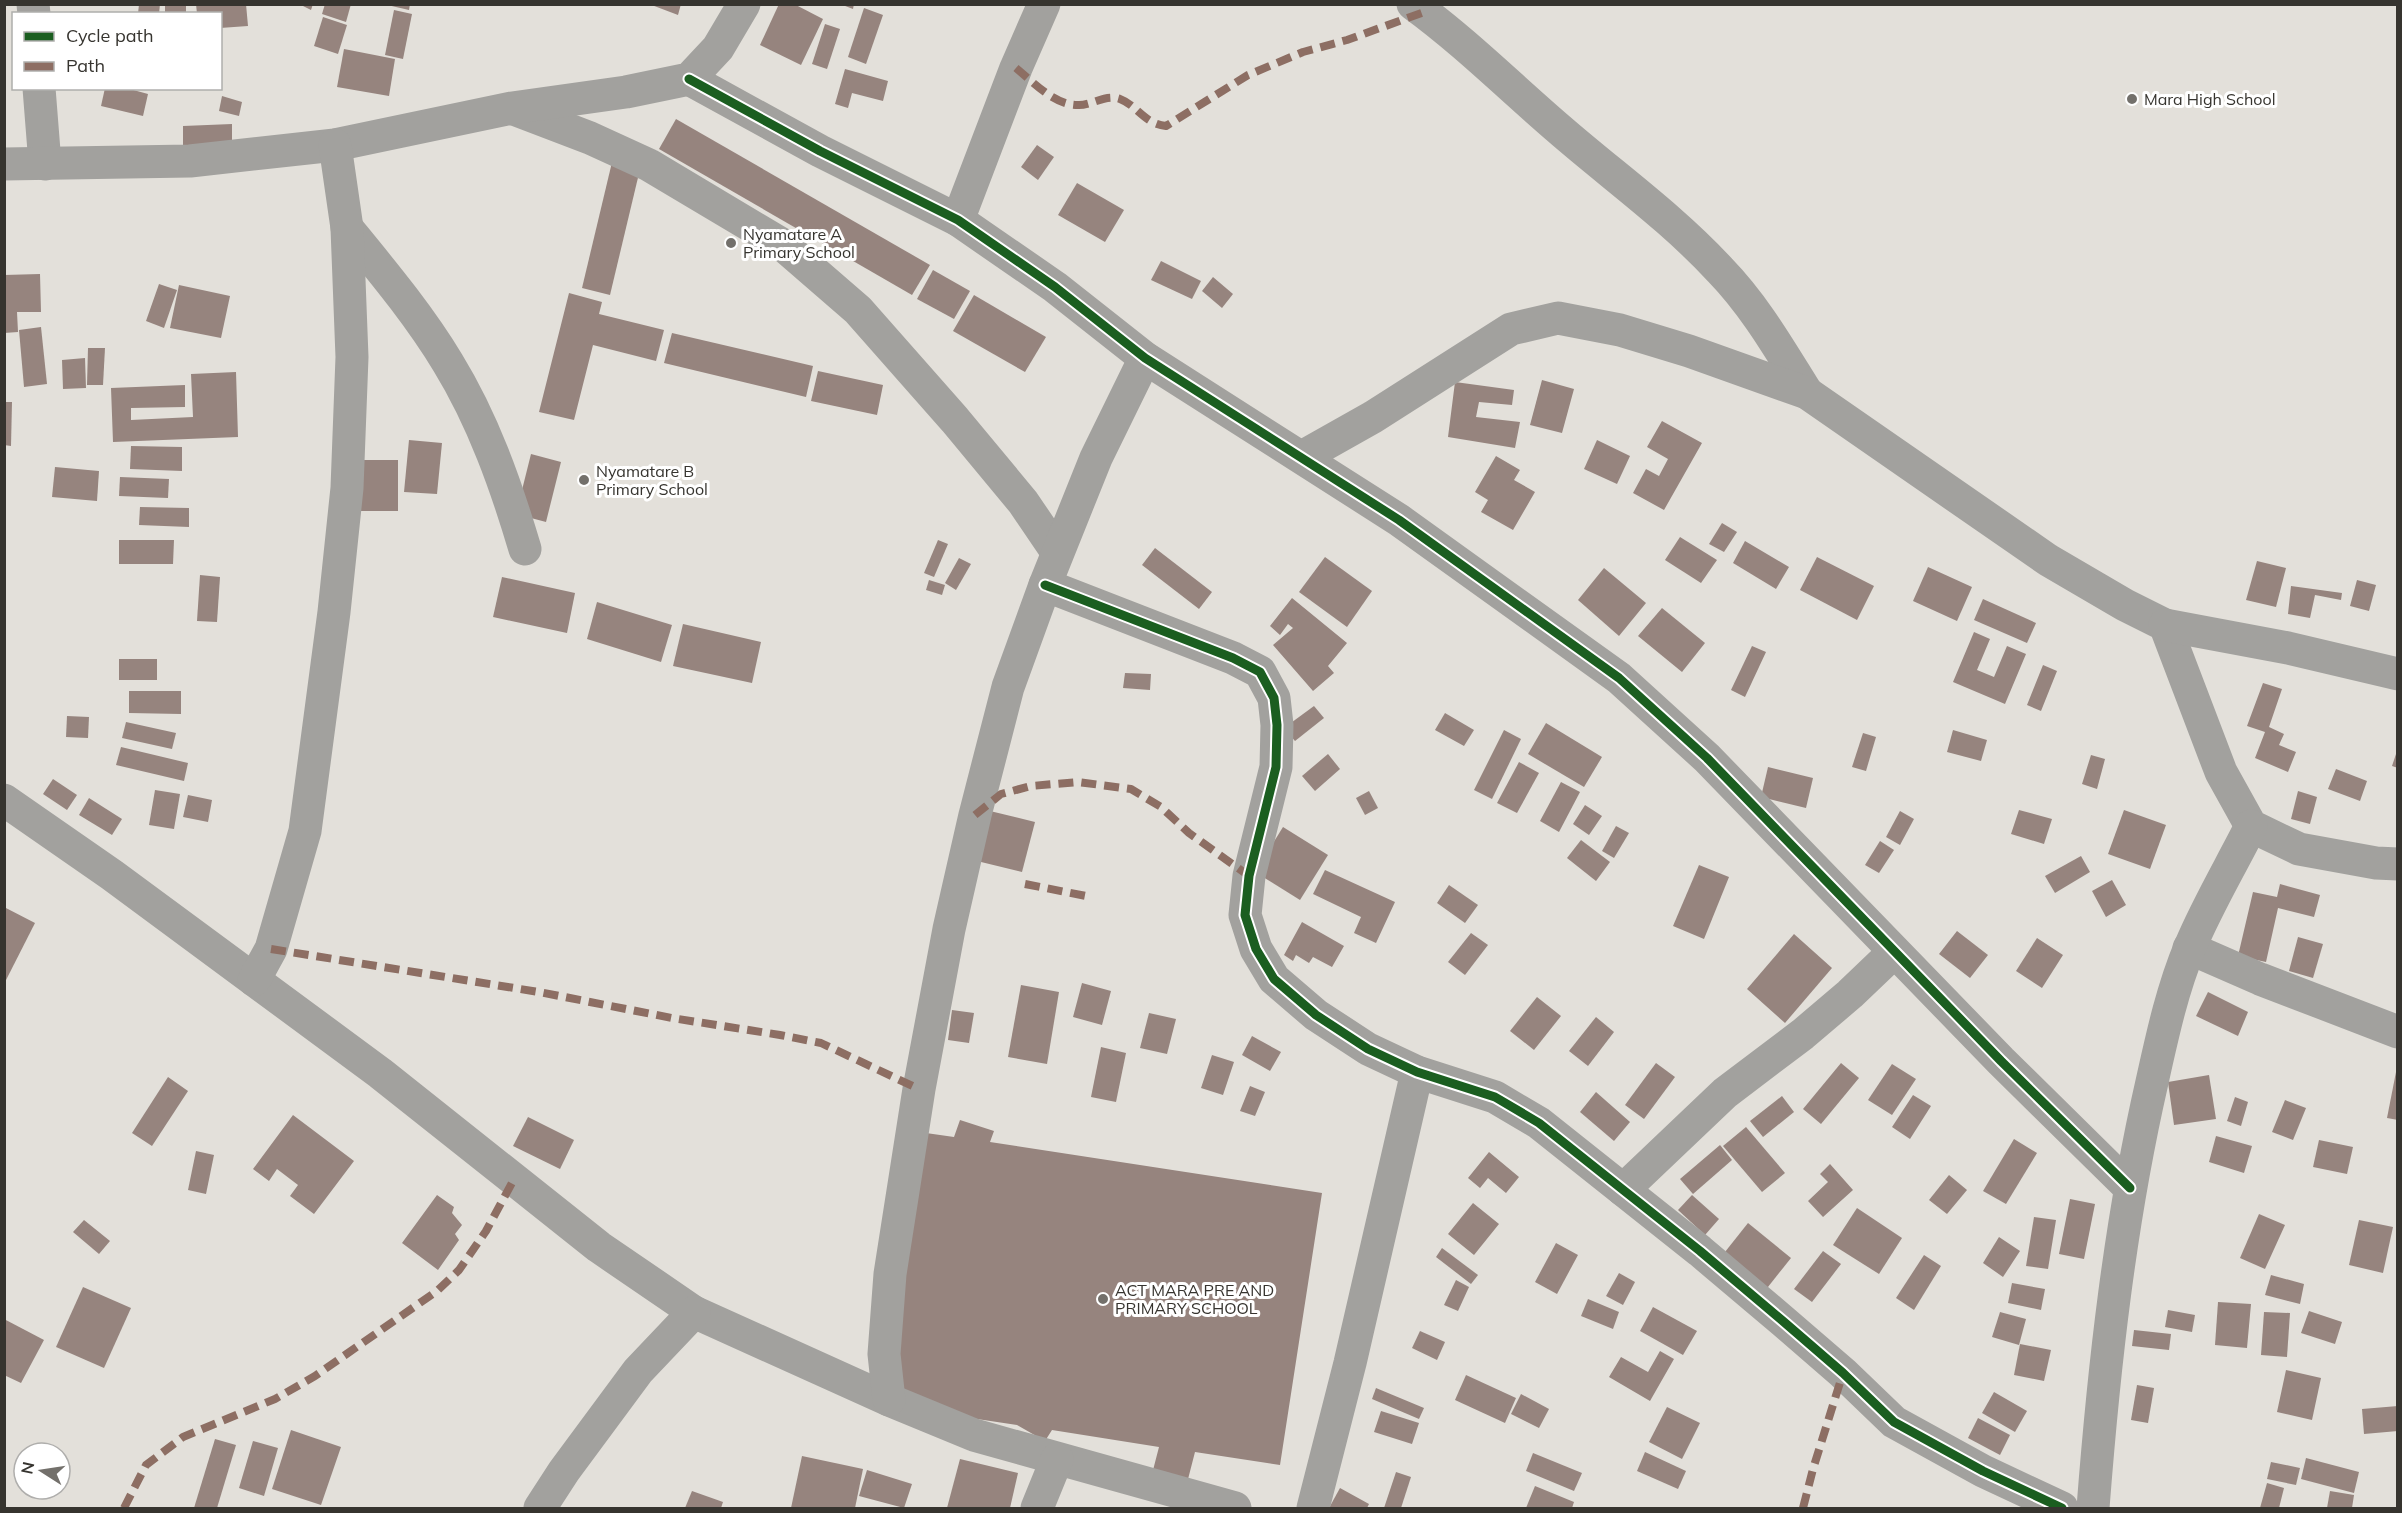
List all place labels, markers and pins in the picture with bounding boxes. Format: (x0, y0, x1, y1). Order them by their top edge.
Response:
place label: Mara High School (2144, 89, 2275, 109)
marker: Mara High School (2125, 92, 2139, 106)
place label: Nyamatare A Primary School (743, 224, 855, 262)
marker: Nyamatare A Primary School (724, 236, 738, 250)
place label: Nyamatare B Primary School (596, 461, 708, 499)
marker: Nyamatare B Primary School (577, 473, 591, 487)
place label: ACT MARA PRE AND PRIMARY SCHOOL (1115, 1280, 1274, 1318)
marker: ACT MARA PRE AND PRIMARY SCHOOL (1096, 1292, 1110, 1306)

